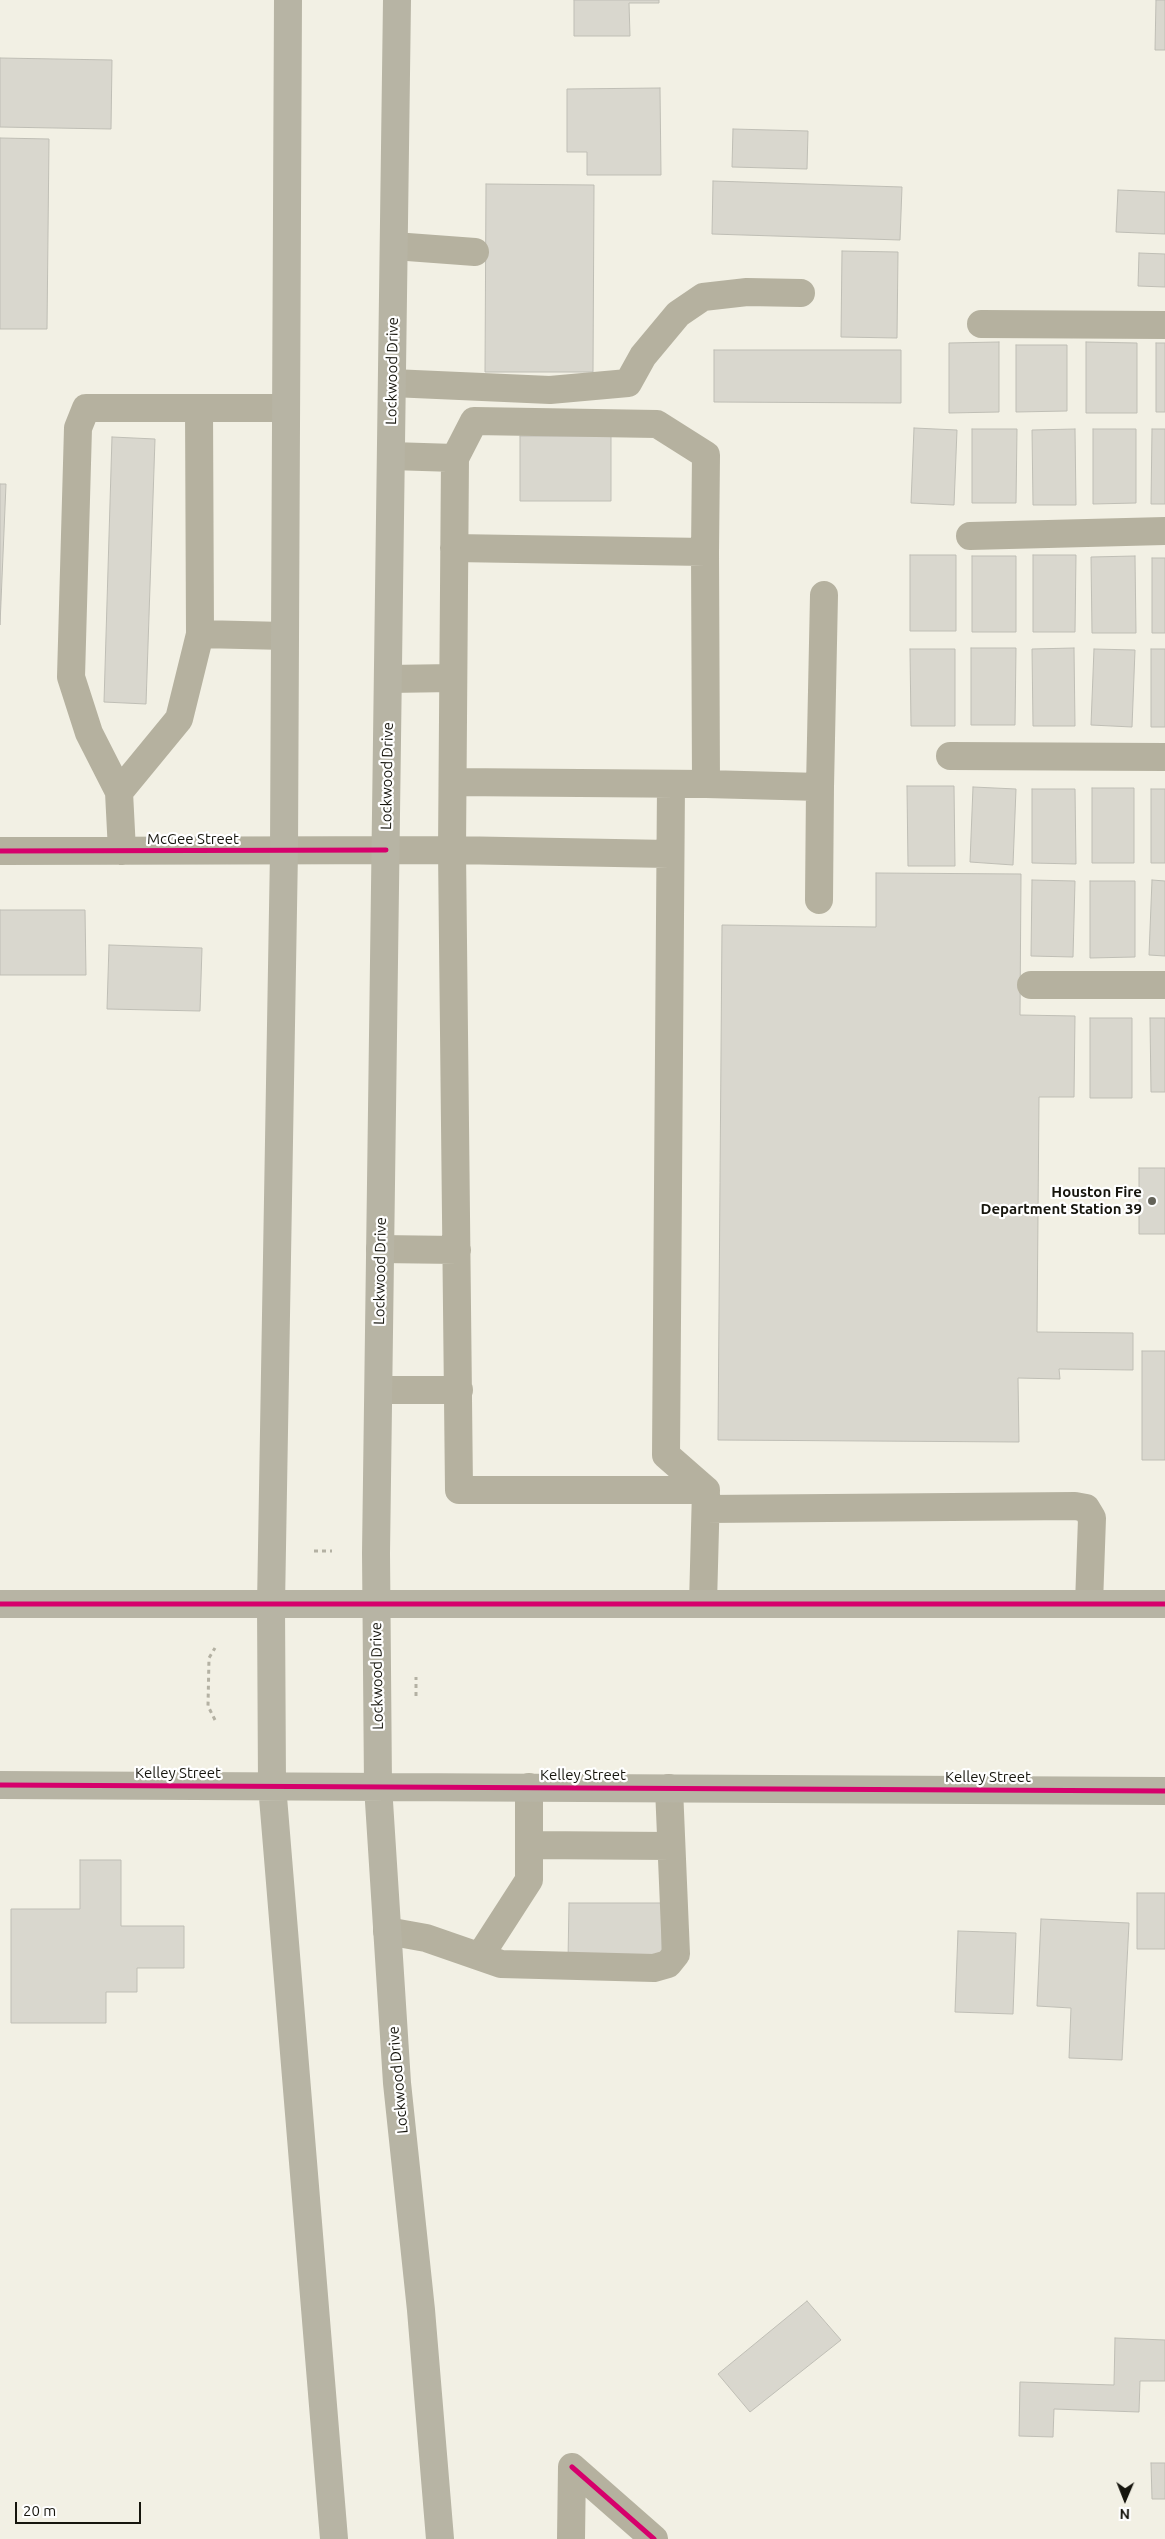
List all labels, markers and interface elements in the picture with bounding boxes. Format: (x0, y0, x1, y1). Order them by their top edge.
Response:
street label: Lockwood Drive (382, 317, 402, 425)
street label: Lockwood Drive (377, 722, 397, 830)
street label: McGee Street (147, 830, 239, 848)
place label: Houston Fire Department Station 39 (980, 1183, 1142, 1218)
marker: Houston Fire Department Station 39 (1146, 1195, 1158, 1207)
street label: Lockwood Drive (370, 1217, 390, 1325)
street label: Lockwood Drive (367, 1622, 387, 1730)
street label: Kelley Street (135, 1764, 221, 1782)
street label: Kelley Street (540, 1766, 626, 1784)
street label: Kelley Street (945, 1768, 1031, 1786)
street label: Lockwood Drive (384, 2026, 412, 2134)
north arrow (1100, 2474, 1150, 2524)
scale bar (18, 2492, 144, 2524)
text: 20 m (23, 2502, 56, 2519)
text: N (1119, 2506, 1130, 2522)

